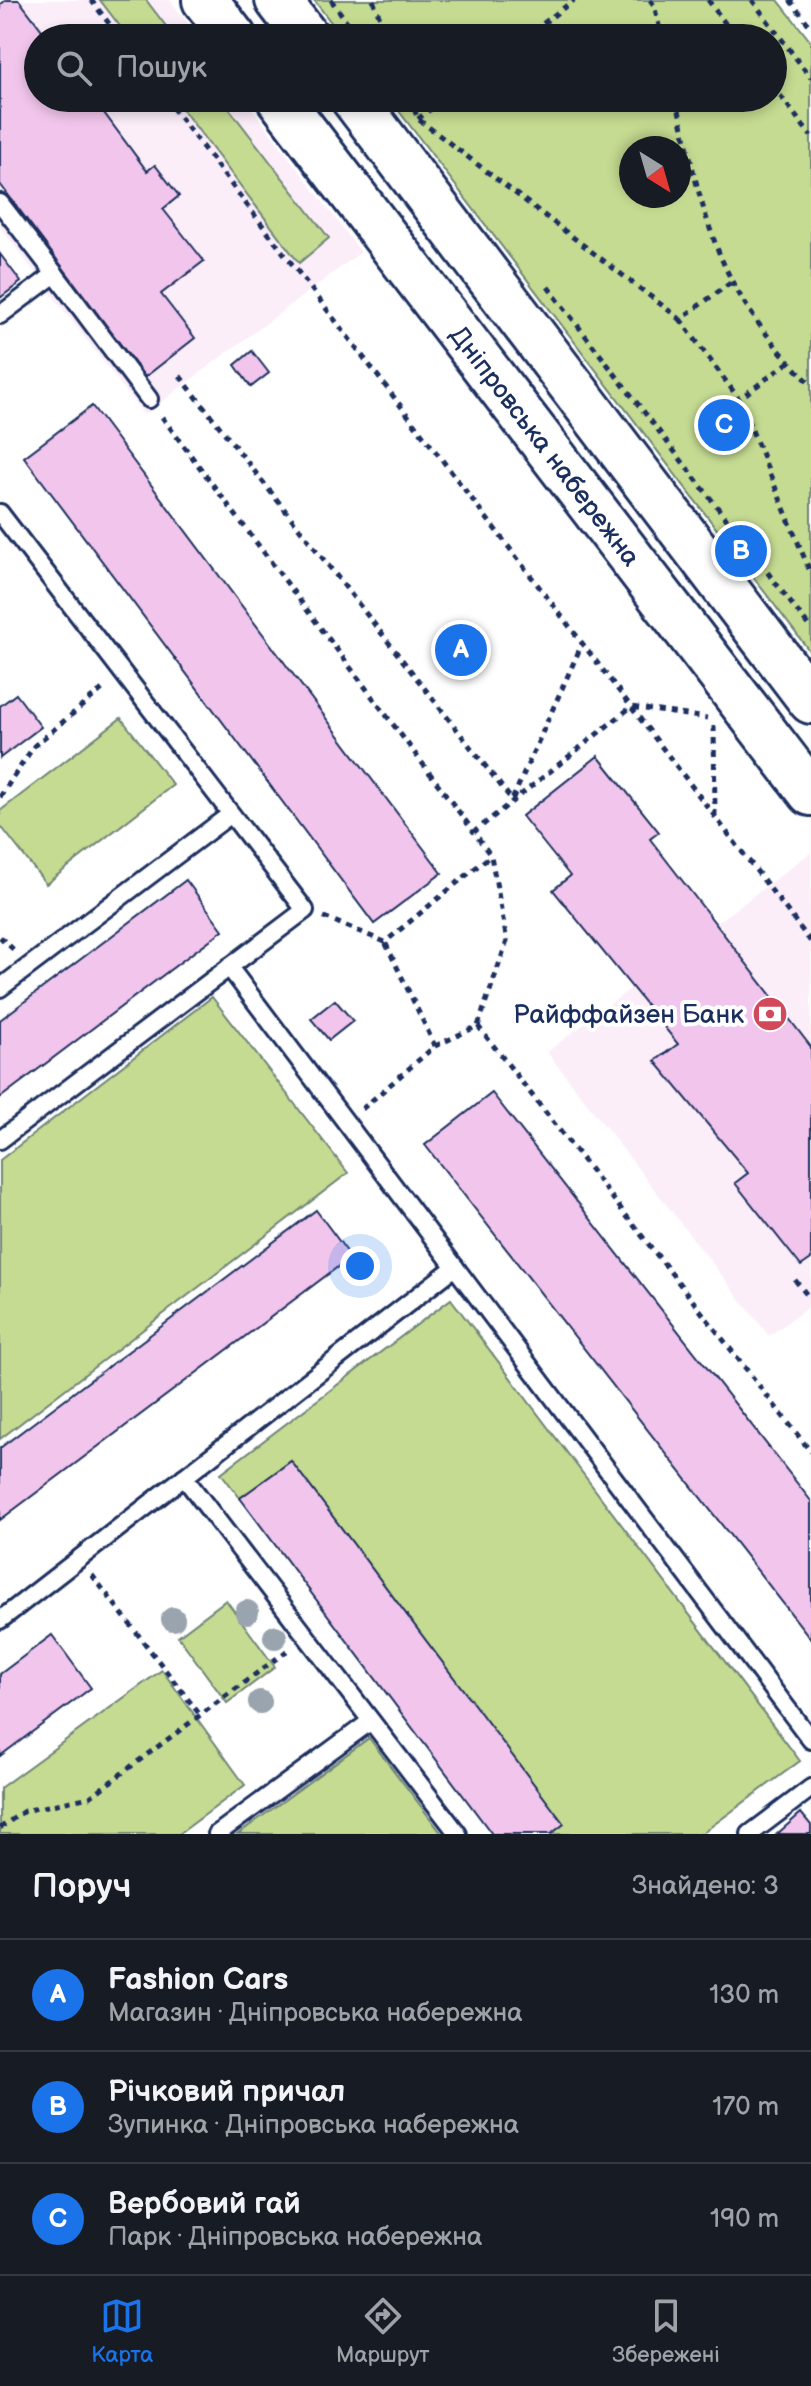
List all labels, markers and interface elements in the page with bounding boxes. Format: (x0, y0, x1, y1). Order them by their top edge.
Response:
search box (24, 24, 787, 112)
icon: search (52, 46, 96, 90)
text: Пошук (116, 50, 207, 86)
north arrow (619, 136, 691, 208)
street label: Дніпровська набережна (442, 321, 646, 573)
pin: C (698, 395, 750, 455)
pin: B (715, 521, 767, 581)
pin: A (435, 620, 487, 680)
bank icon: Райффайзен Банк (751, 995, 789, 1033)
place label: Райффайзен Банк (513, 1000, 744, 1031)
your location (340, 1246, 380, 1286)
text: Поруч (32, 1866, 131, 1907)
text: Знайдено: 3 (632, 1871, 779, 1902)
text: Fashion Cars (108, 1962, 288, 1998)
text: A (50, 1980, 66, 2011)
text: 130 m (709, 1980, 779, 2011)
text: Магазин · Дніпровська набережна (108, 1998, 523, 2029)
text: Річковий причал (108, 2074, 345, 2110)
text: B (49, 2092, 67, 2123)
text: 170 m (712, 2092, 779, 2123)
text: Зупинка · Дніпровська набережна (108, 2110, 519, 2141)
text: Вербовий гай (108, 2186, 301, 2222)
text: C (49, 2204, 67, 2235)
text: 190 m (710, 2204, 779, 2235)
text: Парк · Дніпровська набережна (108, 2222, 482, 2253)
tab: Карта (91, 2294, 153, 2369)
tab: Маршрут (336, 2294, 430, 2369)
tab: Збережені (612, 2294, 720, 2369)

